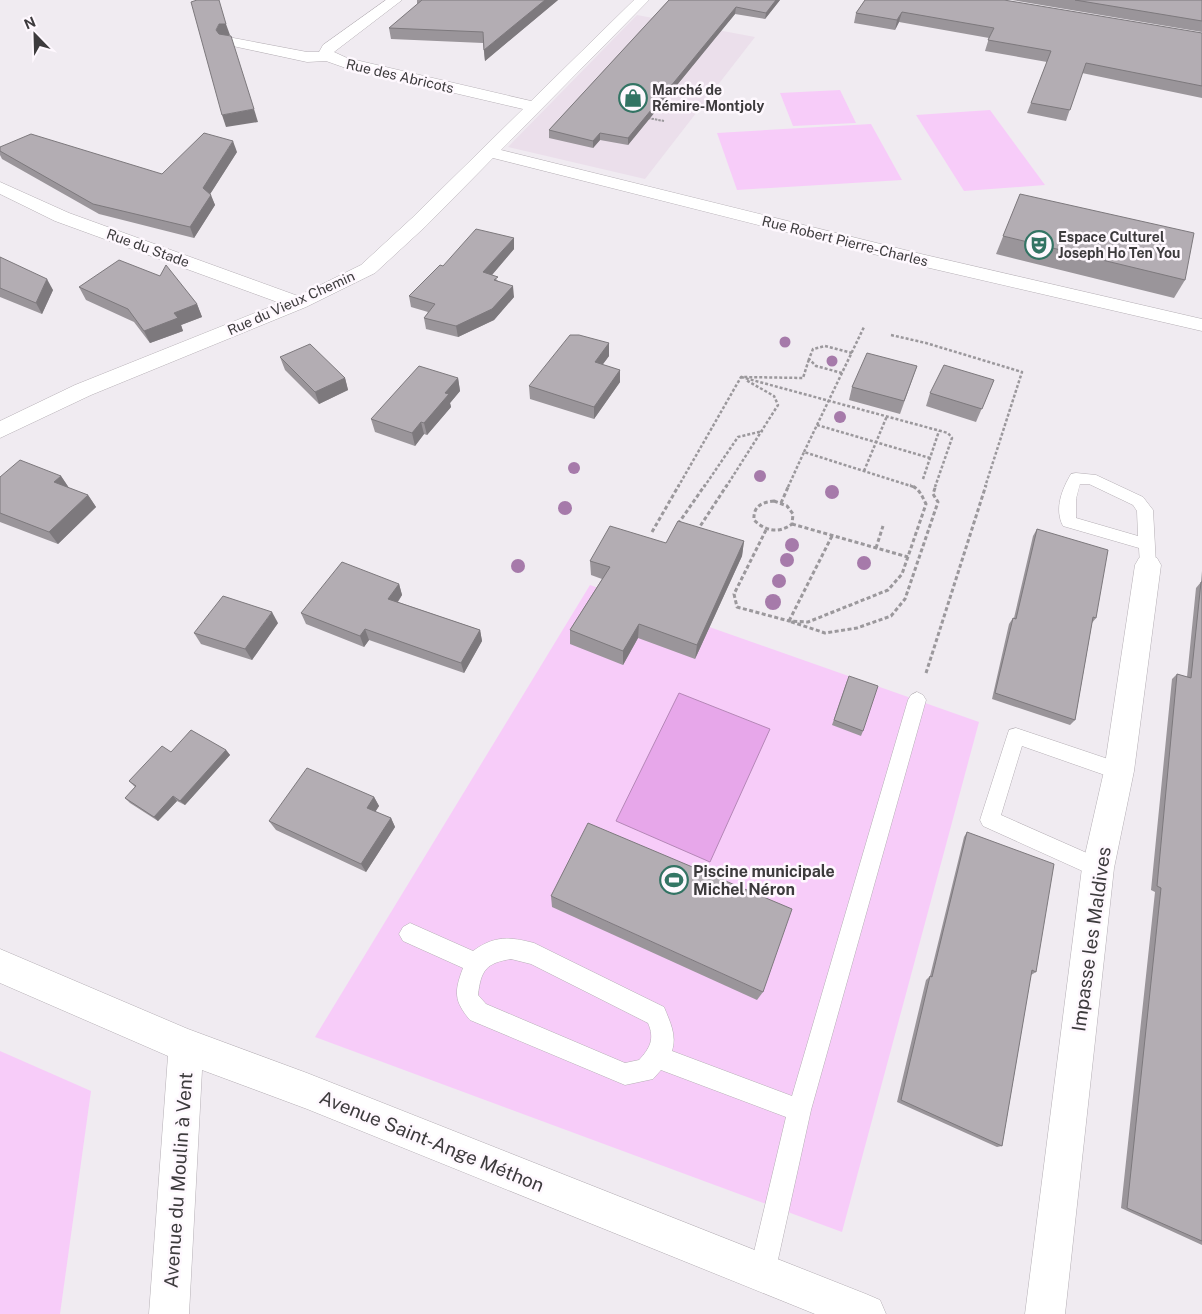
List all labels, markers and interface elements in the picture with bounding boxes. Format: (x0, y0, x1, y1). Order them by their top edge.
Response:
north arrow (10, 10, 60, 60)
text: N (22, 14, 38, 33)
street label: Rue des Abricots (345, 56, 455, 96)
place label: Marché de Rémire-Montjoly (652, 82, 764, 114)
shop icon: Marché de Rémire-Montjoly (618, 83, 648, 113)
street label: Rue Robert Pierre-Charles (760, 213, 930, 269)
street label: Rue du Stade (104, 226, 192, 270)
place label: Espace Culturel Joseph Ho Ten You (1058, 229, 1180, 261)
theatre icon: Espace Culturel Joseph Ho Ten You (1024, 230, 1054, 260)
street label: Rue du Vieux Chemin (225, 268, 357, 338)
street label: Impasse les Maldives (1067, 845, 1115, 1033)
place label: Piscine municipale Michel Néron (693, 862, 835, 899)
sports icon: Piscine municipale Michel Néron (659, 865, 689, 895)
street label: Avenue du Moulin à Vent (159, 1071, 197, 1289)
street label: Avenue Saint-Ange Méthon (317, 1086, 547, 1196)

